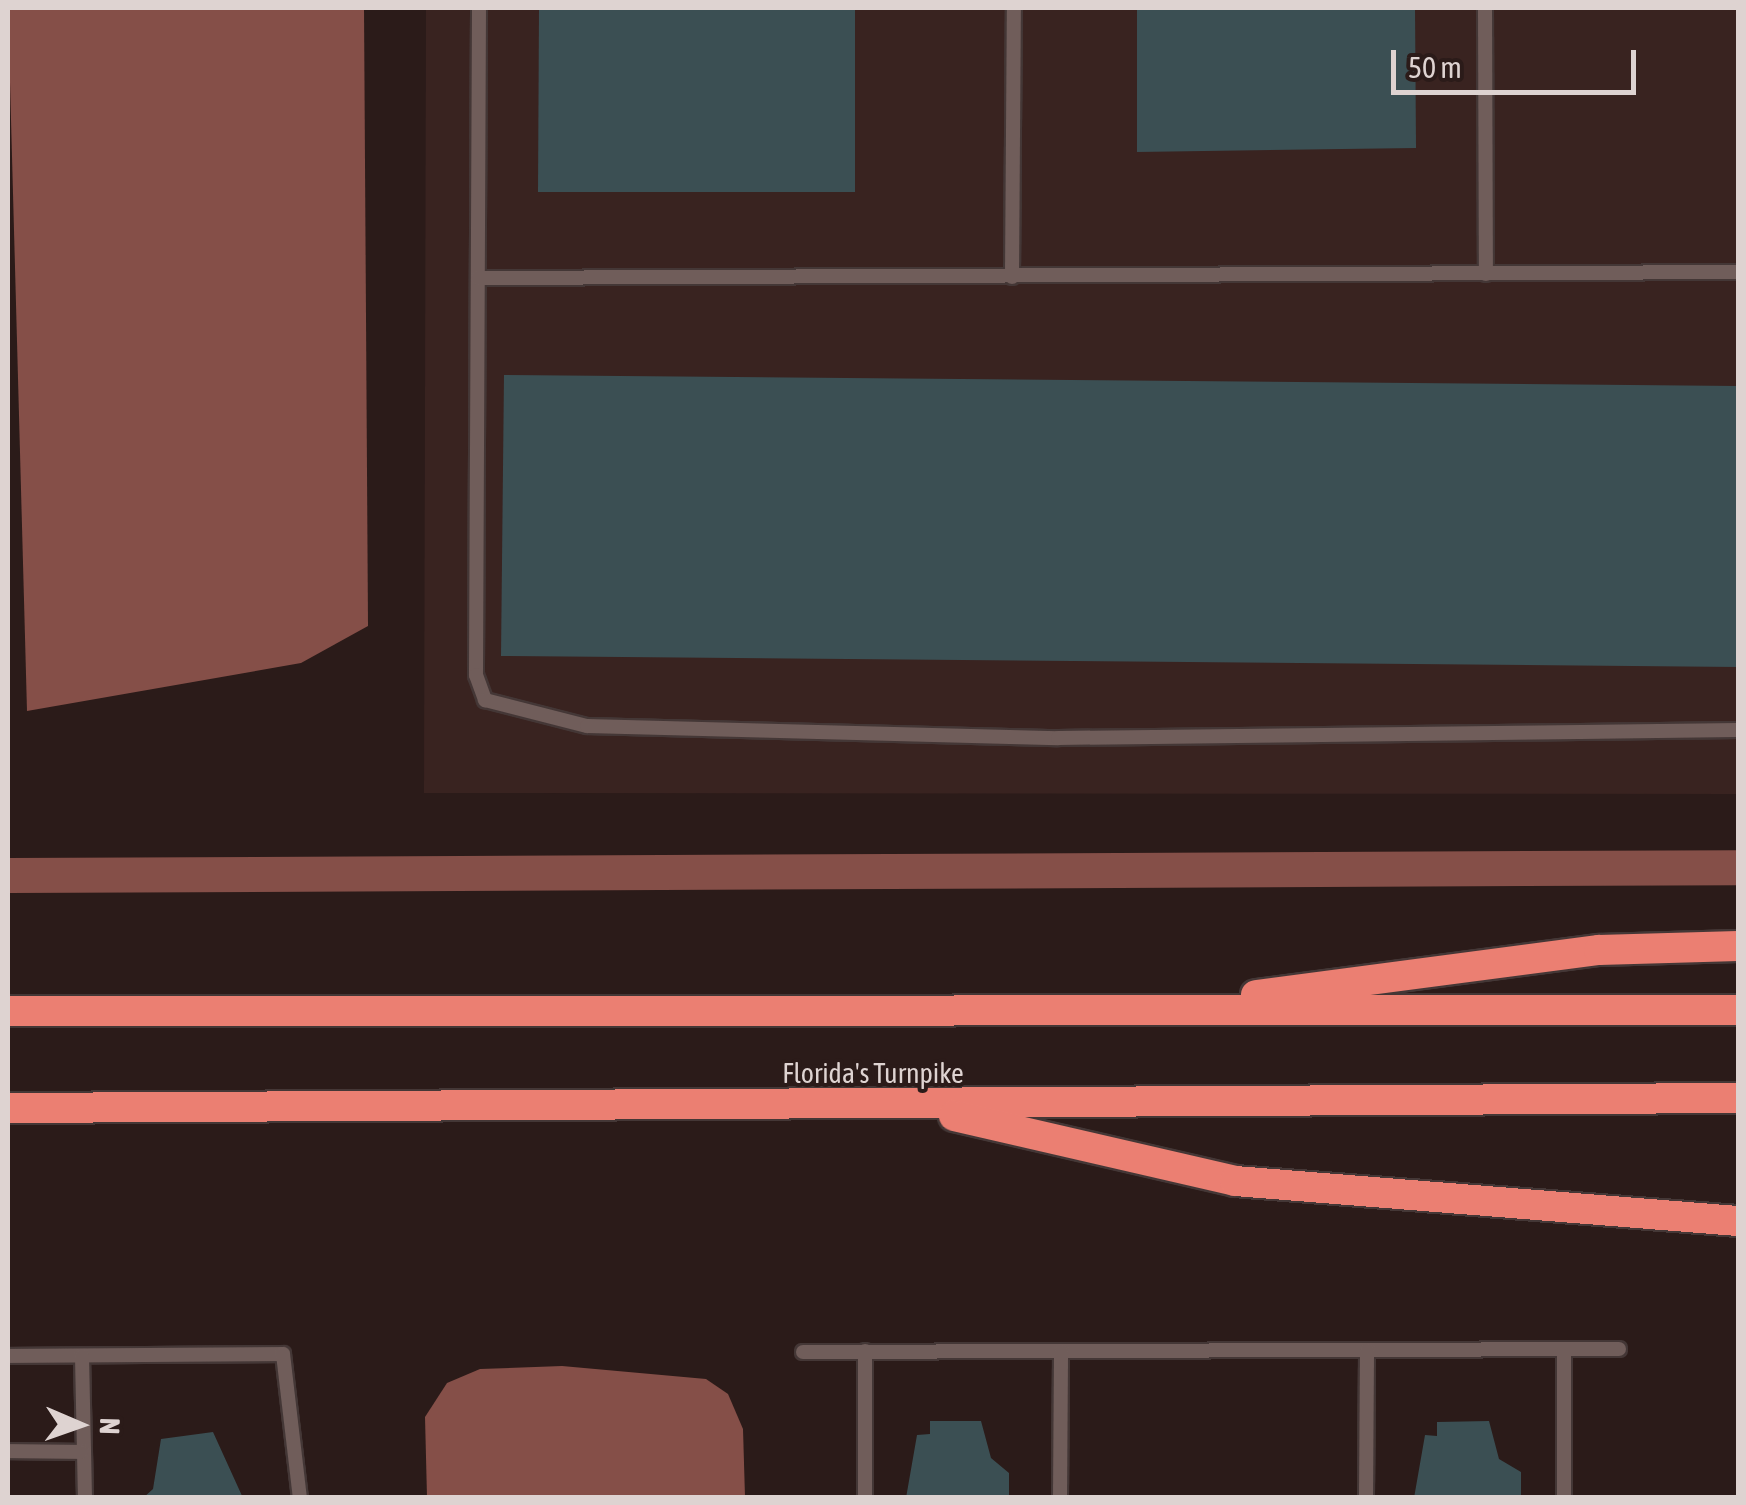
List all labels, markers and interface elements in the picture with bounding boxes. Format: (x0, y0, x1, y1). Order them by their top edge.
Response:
scale bar (1396, 30, 1641, 92)
text: 50 m (1408, 50, 1462, 84)
street label: Florida's Turnpike (782, 1056, 964, 1090)
north arrow (30, 1375, 130, 1475)
text: N (94, 1417, 126, 1435)

